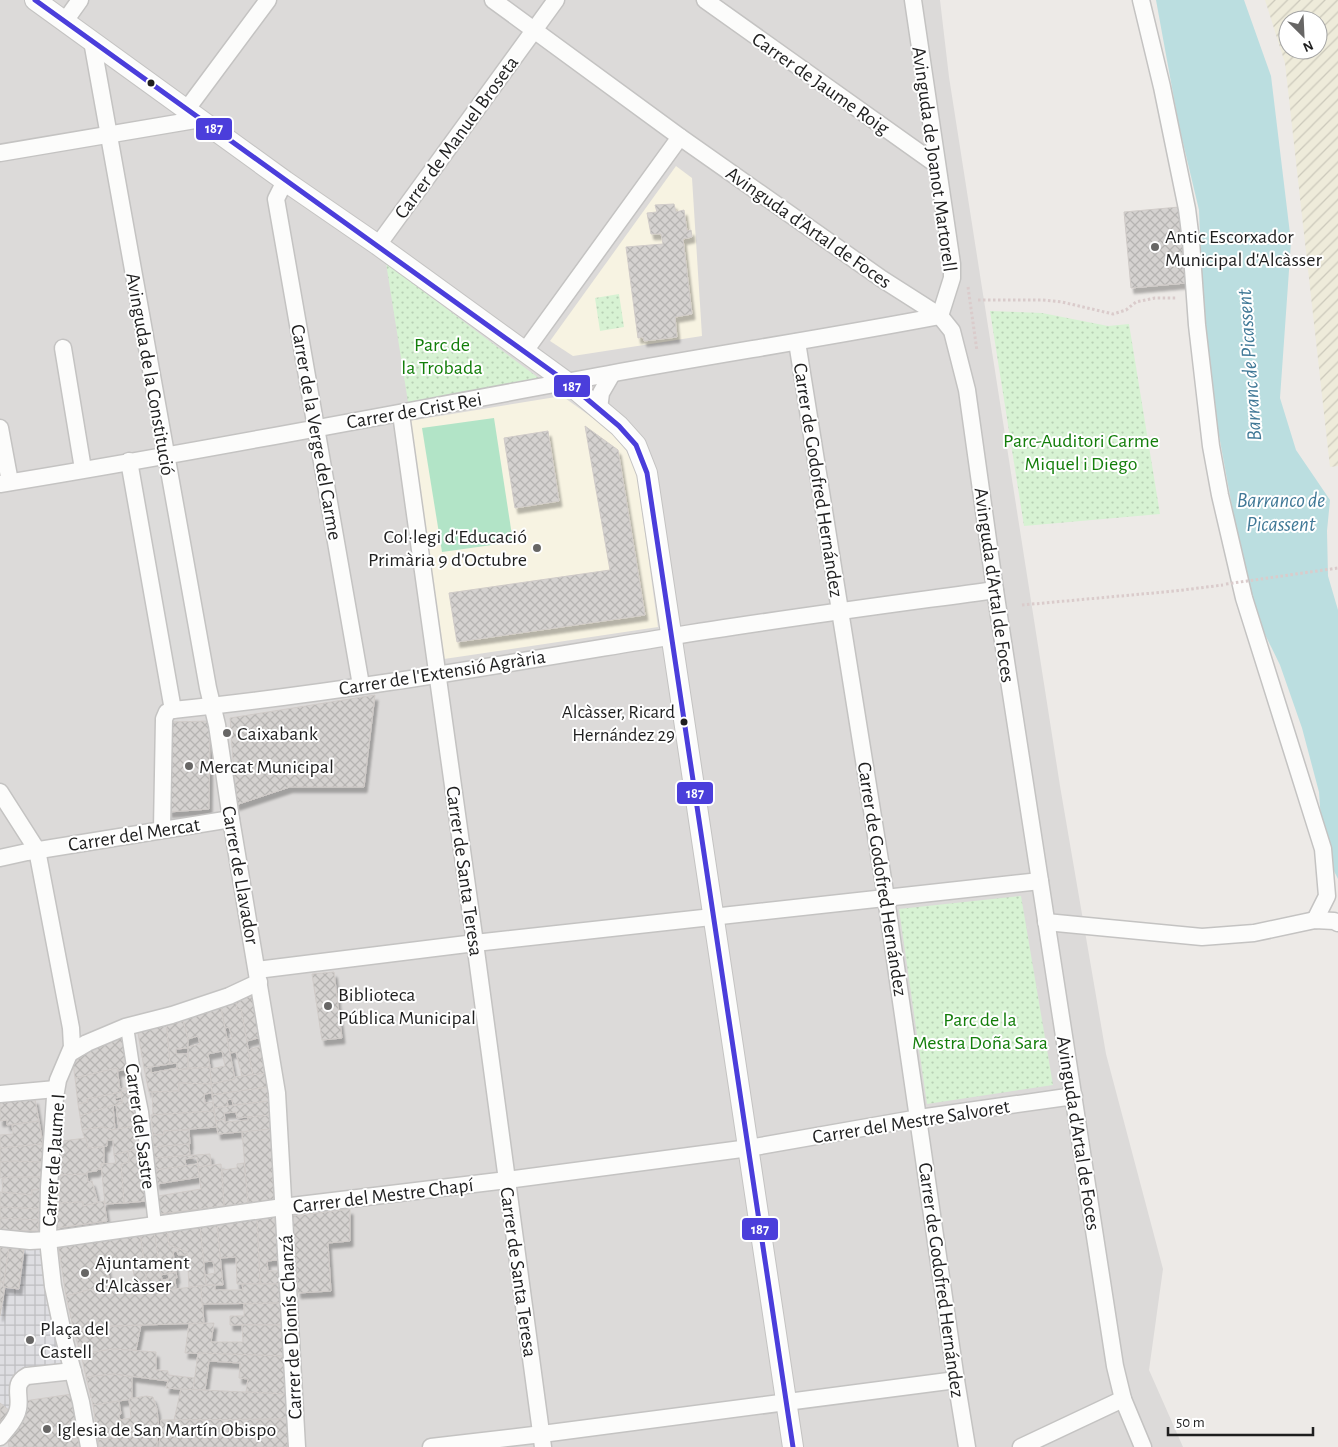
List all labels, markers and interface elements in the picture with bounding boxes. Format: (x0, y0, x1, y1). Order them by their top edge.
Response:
north arrow (1278, 10, 1328, 60)
street label: Carrer de Jaume Roig (748, 29, 893, 139)
text: N (1301, 38, 1315, 54)
street label: Avinguda de Joanot Martorell (908, 45, 960, 273)
street label: Carrer de Manuel Broseta (391, 52, 522, 223)
unlabelled marker (146, 78, 156, 88)
line badge: 187 (195, 117, 233, 141)
text: 187 (205, 122, 223, 136)
street label: Avinguda d'Artal de Foces (722, 163, 895, 292)
place label: Antic Escorxador Municipal d'Alcàsser (1165, 227, 1322, 270)
marker: Antic Escorxador Municipal d'Alcàsser (1149, 241, 1161, 253)
street label: Avinguda de la Constitució (122, 271, 178, 477)
water label: Barranc de Picassent (1234, 288, 1265, 442)
street label: Carrer de la Verge del Carme (287, 323, 345, 542)
park label: Parc de la Trobada (401, 335, 483, 378)
street label: Carrer de Godofred Hernández (790, 361, 846, 599)
line badge: 187 (553, 374, 591, 398)
text: 187 (563, 380, 581, 394)
street label: Carrer de Crist Rei (345, 389, 483, 433)
park label: Parc-Auditori Carme Miquel i Diego (1003, 431, 1159, 474)
street label: Avinguda d'Artal de Foces (970, 486, 1018, 684)
water label: Barranco de Picassent (1237, 490, 1325, 535)
place label: Col·legi d'Educació Primària 9 d'Octubre (368, 527, 527, 570)
marker: Col·legi d'Educació Primària 9 d'Octubre (531, 542, 543, 554)
street label: Carrer de l'Extensió Agrària (337, 647, 547, 699)
place label: Alcàsser, Ricard Hernández 29 (562, 703, 675, 745)
marker: Alcàsser, Ricard Hernández 29 (679, 717, 689, 727)
place label: Caixabank (237, 724, 318, 744)
marker: Caixabank (221, 727, 233, 739)
place label: Mercat Municipal (199, 757, 334, 777)
marker: Mercat Municipal (183, 760, 195, 772)
street label: Carrer de Godofred Hernández (854, 760, 910, 998)
line badge: 187 (676, 781, 714, 805)
street label: Carrer de Santa Teresa (442, 785, 486, 957)
text: 187 (686, 787, 704, 801)
street label: Carrer de Llavador (218, 804, 262, 946)
street label: Carrer del Mercat (67, 815, 202, 855)
place label: Biblioteca Pública Municipal (338, 985, 476, 1028)
marker: Biblioteca Pública Municipal (322, 1000, 334, 1012)
park label: Parc de la Mestra Doña Sara (912, 1010, 1048, 1053)
street label: Avinguda d'Artal de Foces (1053, 1034, 1103, 1232)
street label: Carrer del Sastre (121, 1062, 159, 1190)
street label: Carrer de Jaume I (39, 1093, 69, 1227)
street label: Carrer del Mestre Salvoret (811, 1096, 1012, 1147)
street label: Carrer de Godofred Hernández (915, 1161, 967, 1399)
street label: Carrer del Mestre Chapí (292, 1175, 475, 1217)
street label: Carrer de Santa Teresa (496, 1186, 540, 1358)
line badge: 187 (741, 1217, 779, 1241)
text: 187 (751, 1223, 769, 1237)
street label: Carrer de Dionís Chanzá (276, 1234, 306, 1420)
place label: Ajuntament d'Alcàsser (95, 1253, 190, 1296)
marker: Ajuntament d'Alcàsser (79, 1267, 91, 1279)
place label: Plaça del Castell (40, 1319, 109, 1362)
marker: Plaça del Castell (24, 1334, 36, 1346)
scale bar (1168, 1404, 1313, 1436)
text: 50 m (1176, 1415, 1205, 1430)
place label: Iglesia de San Martín Obispo (57, 1420, 276, 1440)
marker: Iglesia de San Martín Obispo (41, 1423, 53, 1435)

